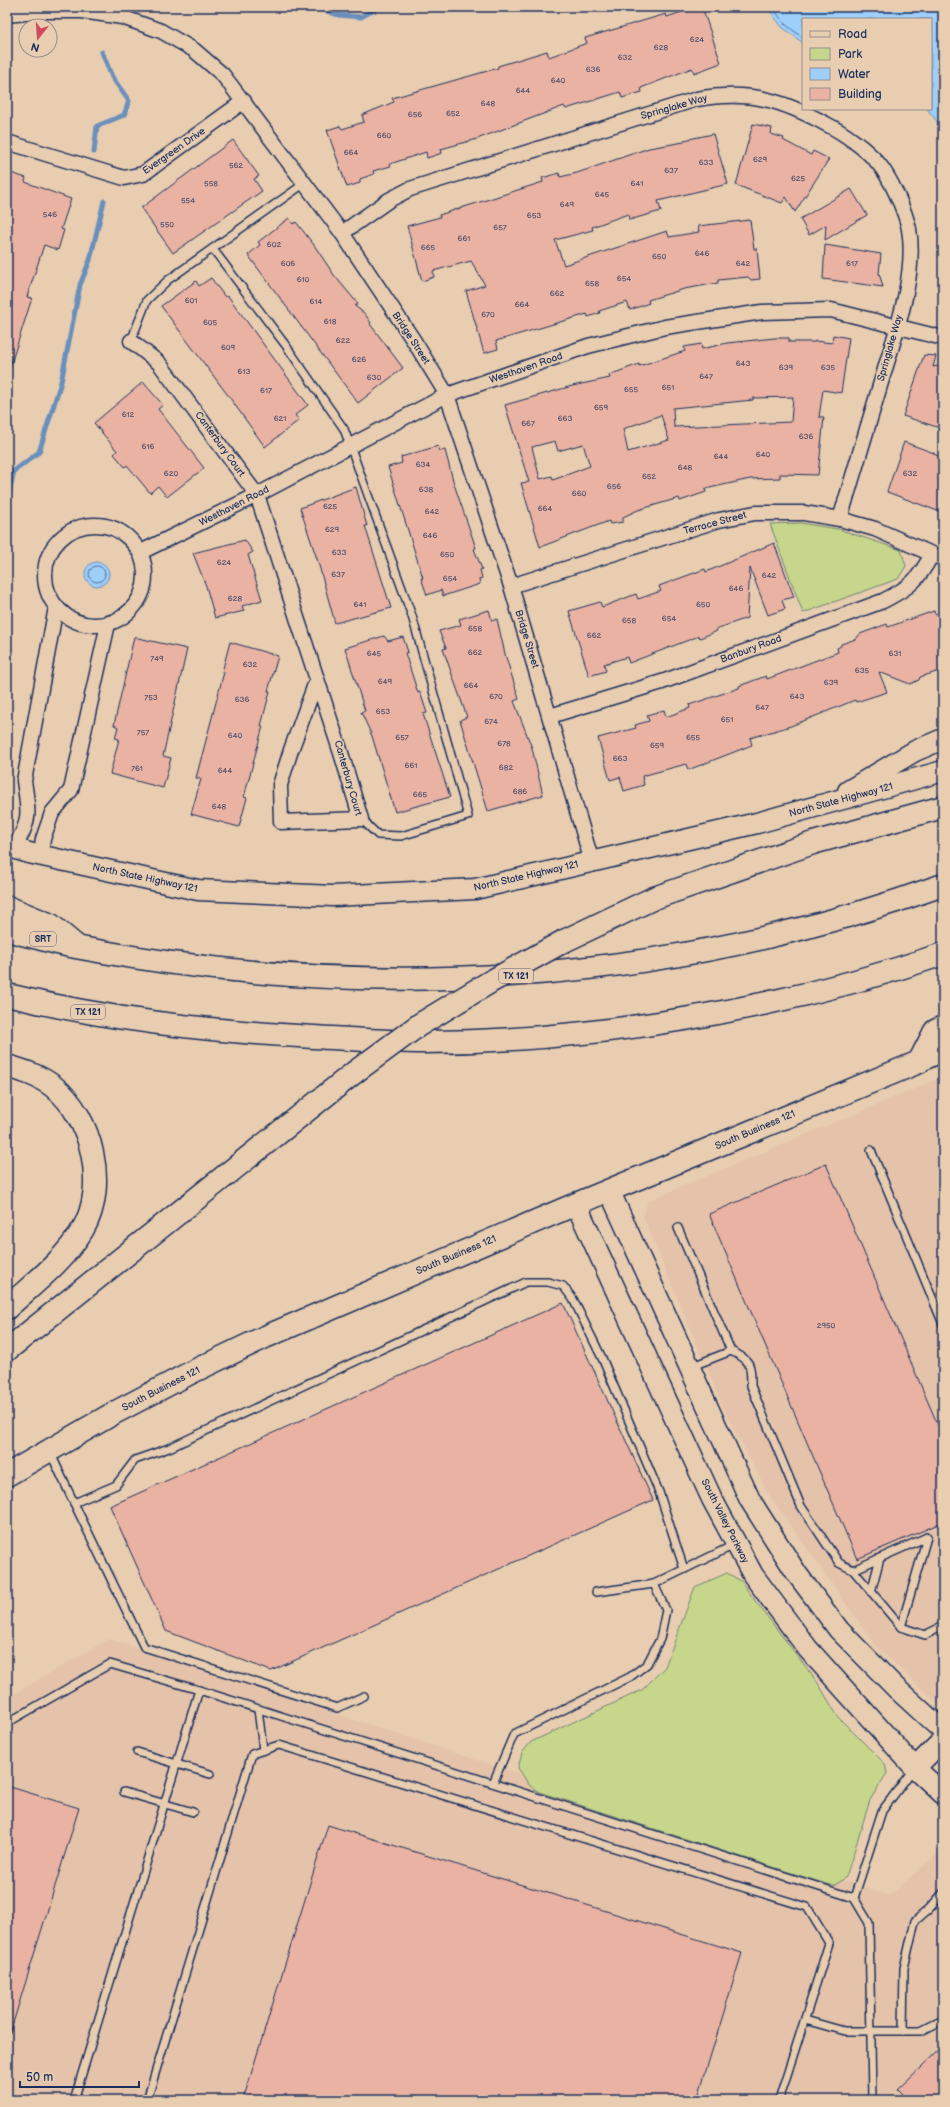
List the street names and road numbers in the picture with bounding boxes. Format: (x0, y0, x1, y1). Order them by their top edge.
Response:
street label: Springlake Way (639, 92, 709, 122)
street label: Evergreen Drive (140, 125, 208, 177)
street label: Bridge Street (390, 309, 432, 367)
street label: Springlake Way (875, 313, 905, 383)
street label: Westhaven Road (488, 350, 565, 386)
street label: Canterbury Court (192, 409, 248, 479)
street label: Westhaven Road (197, 483, 271, 529)
street label: Terrace Street (682, 509, 748, 537)
street label: Bridge Street (512, 608, 542, 670)
street label: Banbury Road (719, 632, 783, 666)
street label: Canterbury Court (332, 739, 364, 817)
street label: North State Highway 121 (788, 780, 894, 820)
street label: North State Highway 121 (472, 858, 580, 894)
street label: North State Highway 121 (91, 861, 199, 895)
road number: SRT (30, 932, 56, 946)
road number: TX 121 (499, 969, 533, 983)
road number: TX 121 (71, 1005, 105, 1019)
street label: South Business 121 (713, 1108, 797, 1152)
street label: South Business 121 (414, 1233, 498, 1277)
street label: South Business 121 (120, 1364, 202, 1414)
street label: South Valley Parkway (699, 1477, 752, 1566)

